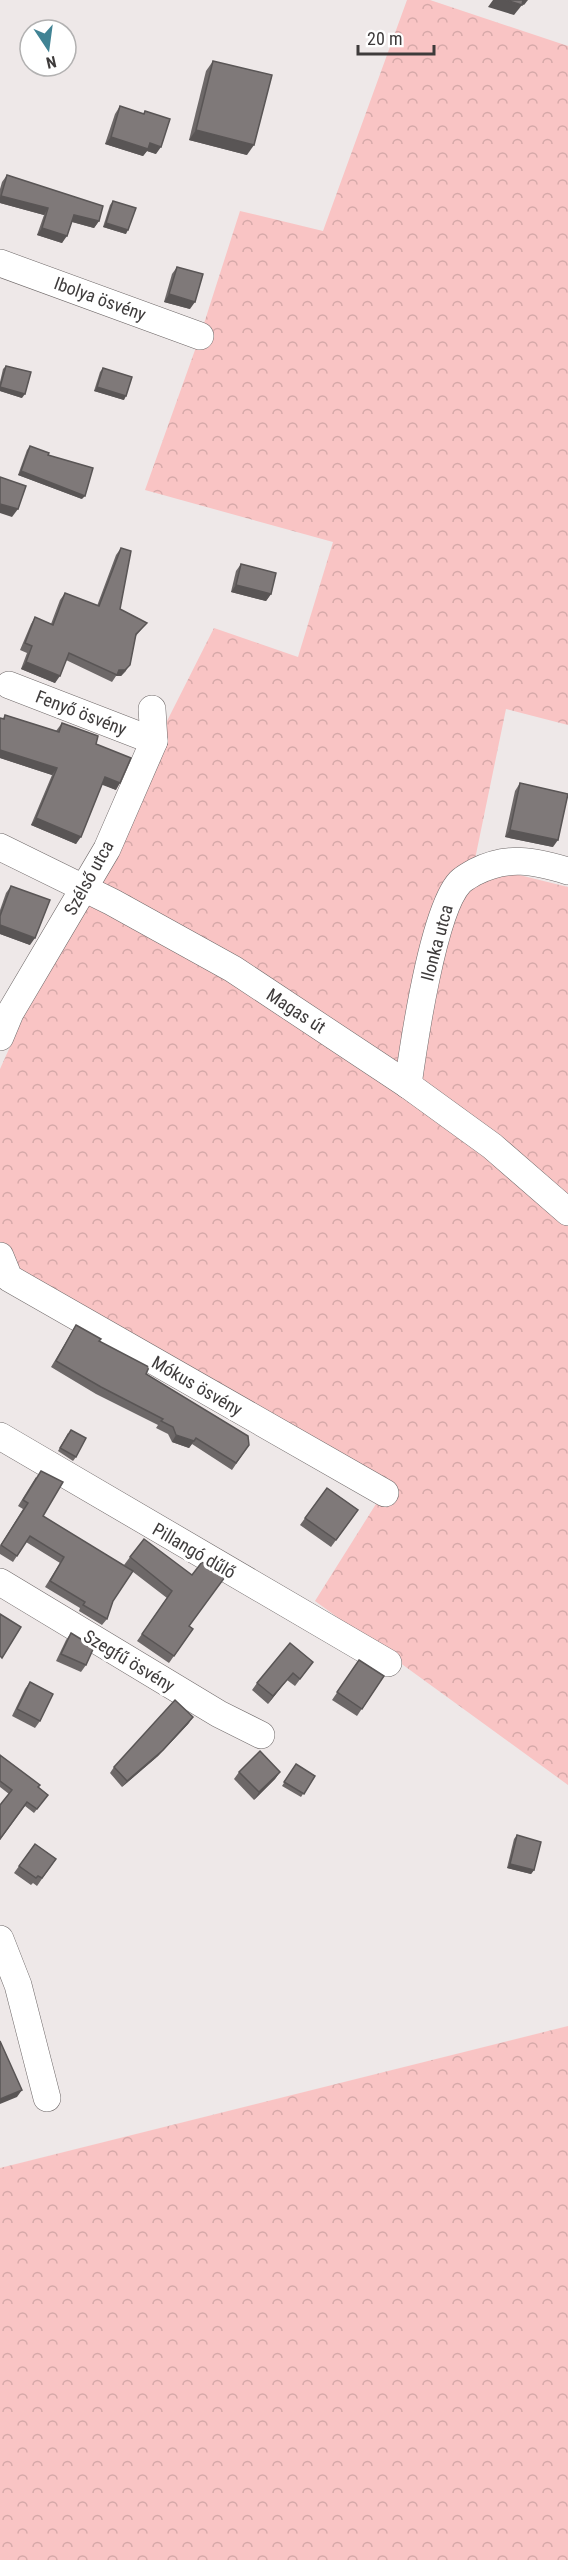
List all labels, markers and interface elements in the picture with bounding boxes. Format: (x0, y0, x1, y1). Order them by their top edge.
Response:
north arrow (18, 18, 78, 78)
scale bar (358, 18, 434, 56)
text: 20 m (367, 28, 402, 49)
text: N (44, 52, 58, 72)
street label: Ibolya ösvény (51, 272, 149, 325)
street label: Fenyő ösvény (33, 686, 130, 740)
street label: Szélső utca (59, 837, 118, 919)
street label: Ilonka utca (416, 902, 457, 983)
street label: Magas út (263, 984, 330, 1037)
street label: Mókus ösvény (148, 1351, 247, 1420)
street label: Pillangó dűlő (149, 1518, 240, 1583)
street label: Szegfű ösvény (80, 1625, 179, 1696)

